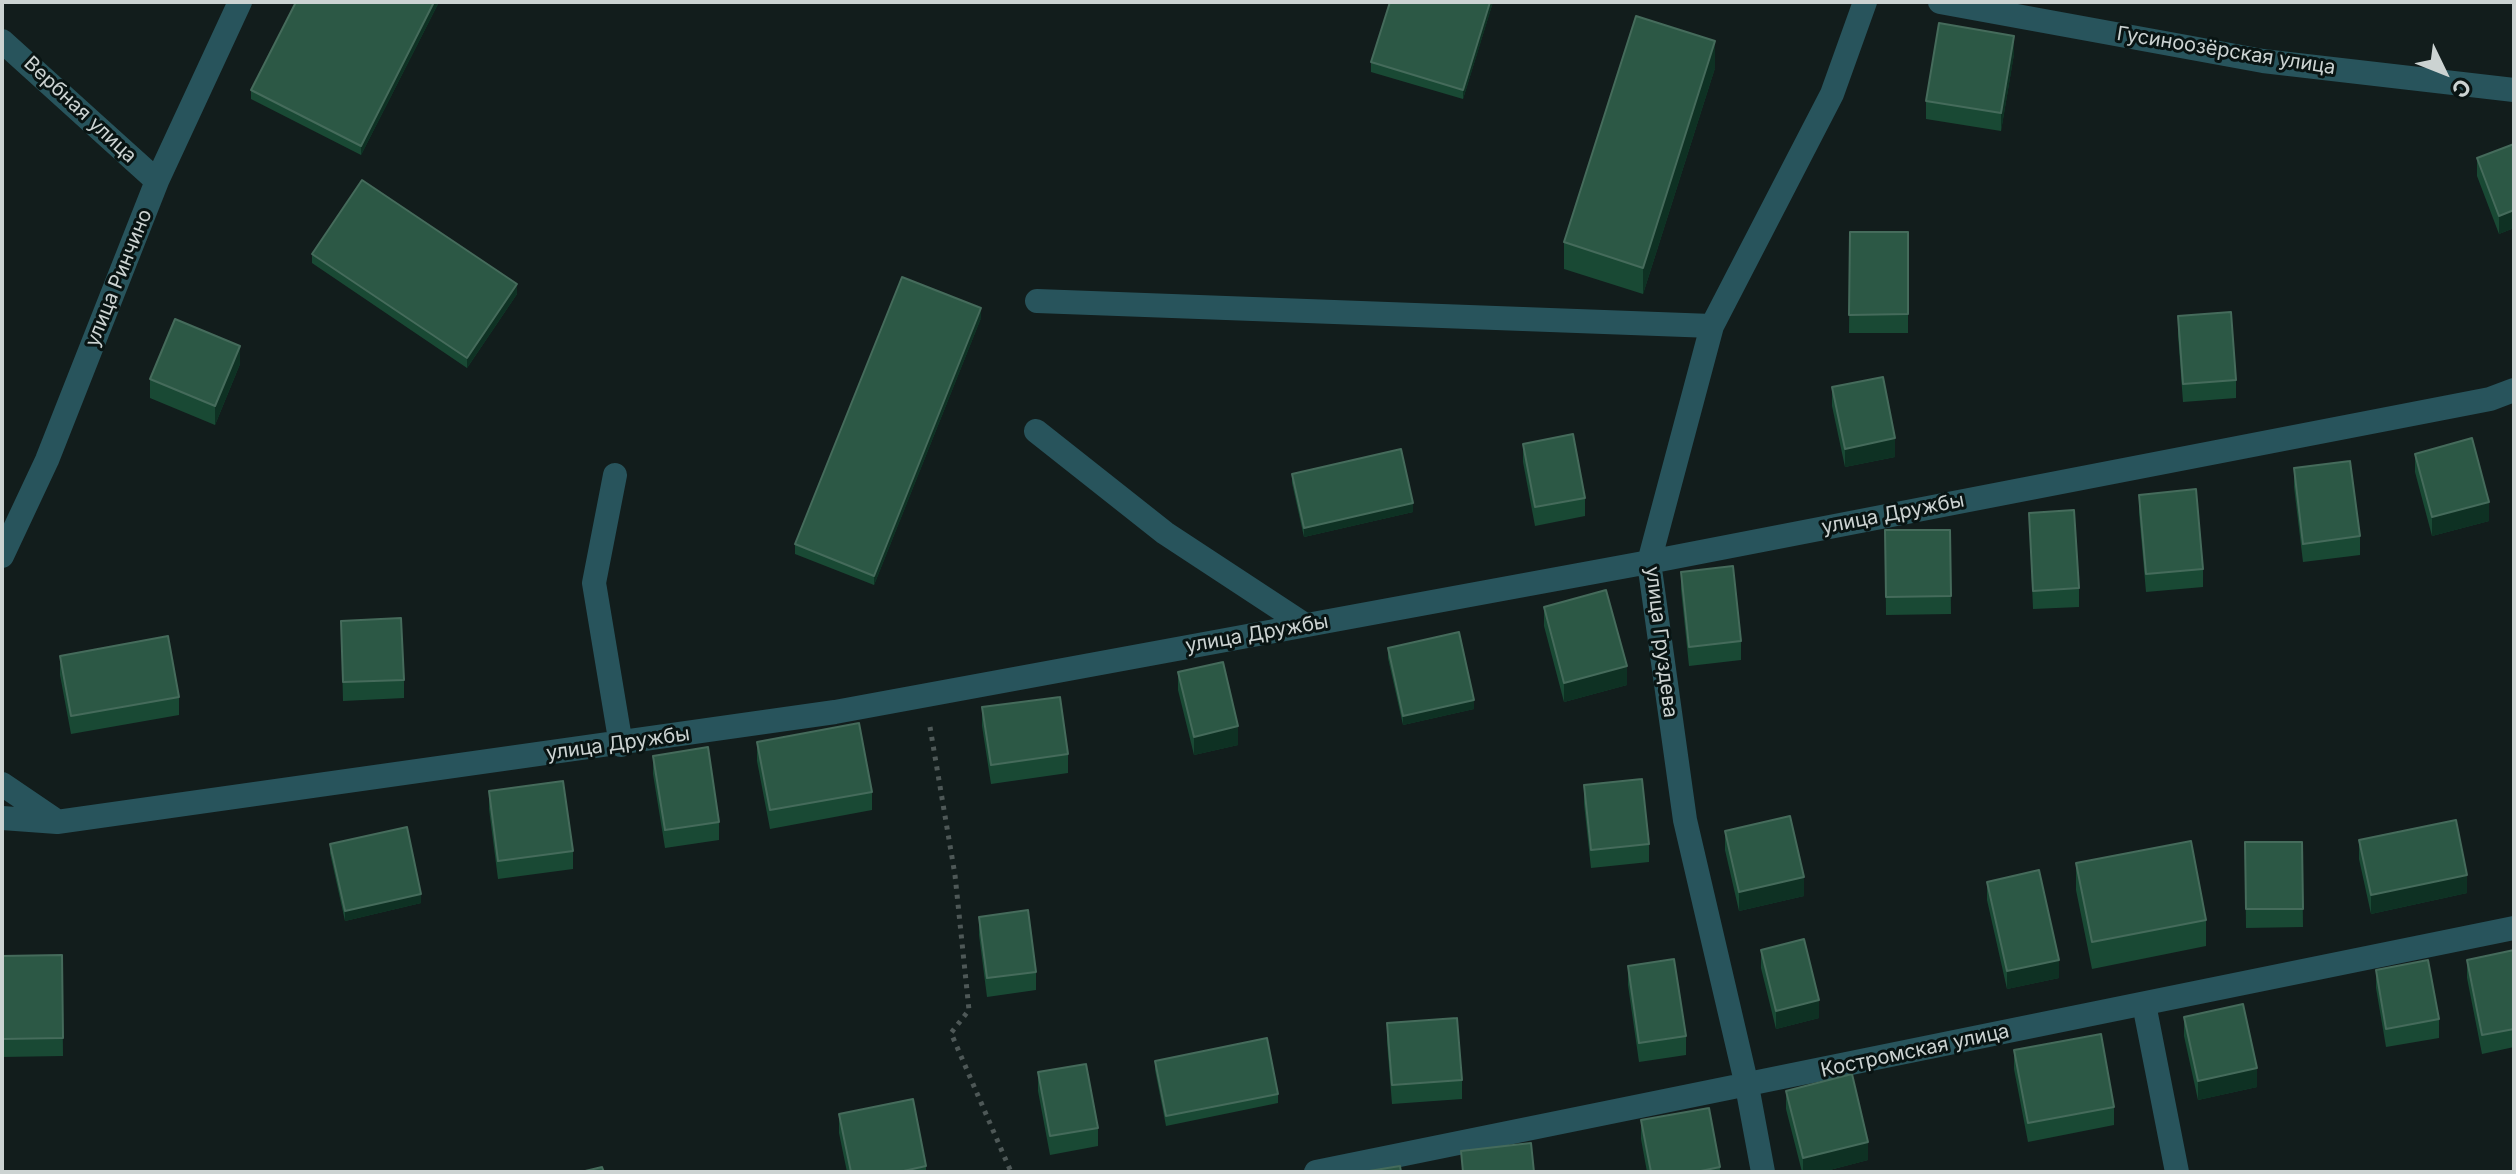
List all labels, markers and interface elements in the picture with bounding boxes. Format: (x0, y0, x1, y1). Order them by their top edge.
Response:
street label: Гусиноозёрская улица (2115, 22, 2337, 80)
north arrow (2404, 32, 2484, 112)
street label: Вербная улица (19, 52, 141, 168)
text: С (2446, 74, 2477, 103)
street label: улица Ринчино (81, 206, 157, 350)
street label: улица Дружбы (1820, 488, 1966, 540)
street label: улица Груздева (1640, 565, 1682, 719)
street label: улица Дружбы (1184, 610, 1330, 658)
street label: улица Дружбы (545, 722, 691, 766)
street label: Костромская улица (1818, 1019, 2012, 1083)

